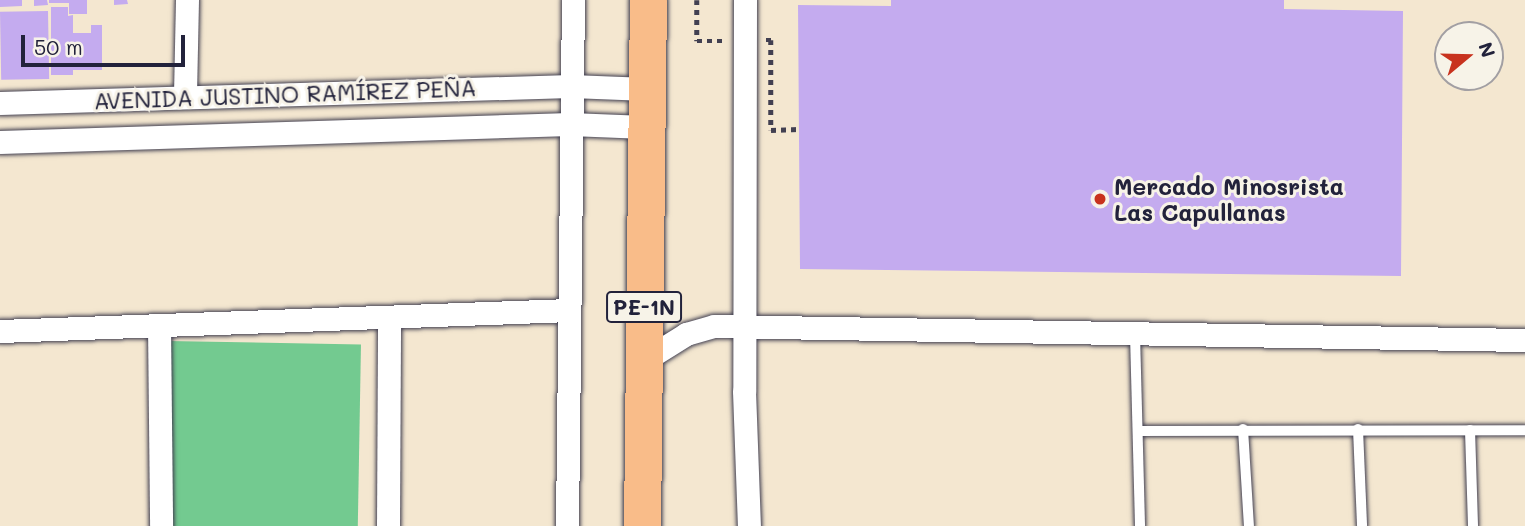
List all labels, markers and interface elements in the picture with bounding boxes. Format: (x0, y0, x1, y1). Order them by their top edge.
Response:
scale bar (24, 21, 189, 65)
north arrow (1434, 21, 1504, 91)
text: 50 m (34, 33, 83, 60)
text: N (1473, 39, 1502, 61)
street label: AVENIDA JUSTINO RAMÍREZ PEÑA (93, 74, 477, 114)
place label: Mercado Minosrista Las Capullanas (1114, 172, 1344, 226)
marker: Mercado Minosrista Las Capullanas (1092, 191, 1108, 207)
road number: PE-1N (606, 290, 682, 324)

